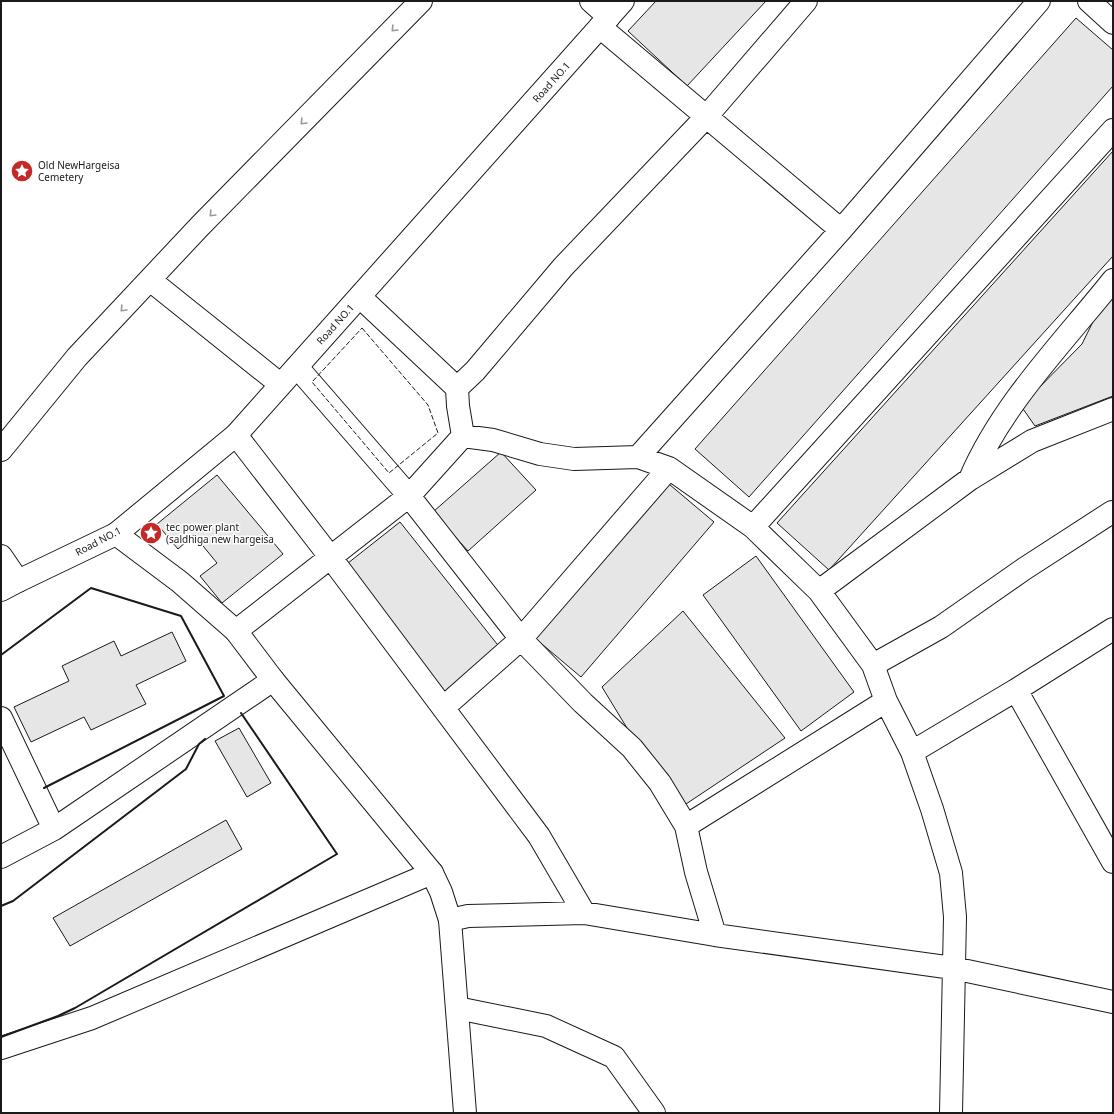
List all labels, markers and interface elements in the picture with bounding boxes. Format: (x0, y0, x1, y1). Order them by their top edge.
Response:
one-way arrow (391, 24, 399, 32)
street label: Road NO.1 (529, 59, 573, 105)
one-way arrow (300, 117, 308, 125)
place icon: Old NewHargeisa Cemetery (9, 158, 35, 184)
place label: Old NewHargeisa Cemetery (38, 158, 120, 184)
one-way arrow (209, 209, 217, 217)
street label: Road NO.1 (313, 301, 357, 347)
one-way arrow (120, 304, 127, 312)
place icon: tec power plant (saldhiga new hargeisa (138, 520, 164, 546)
place label: tec power plant (saldhiga new hargeisa (166, 520, 274, 546)
street label: Road NO.1 (73, 523, 123, 559)

